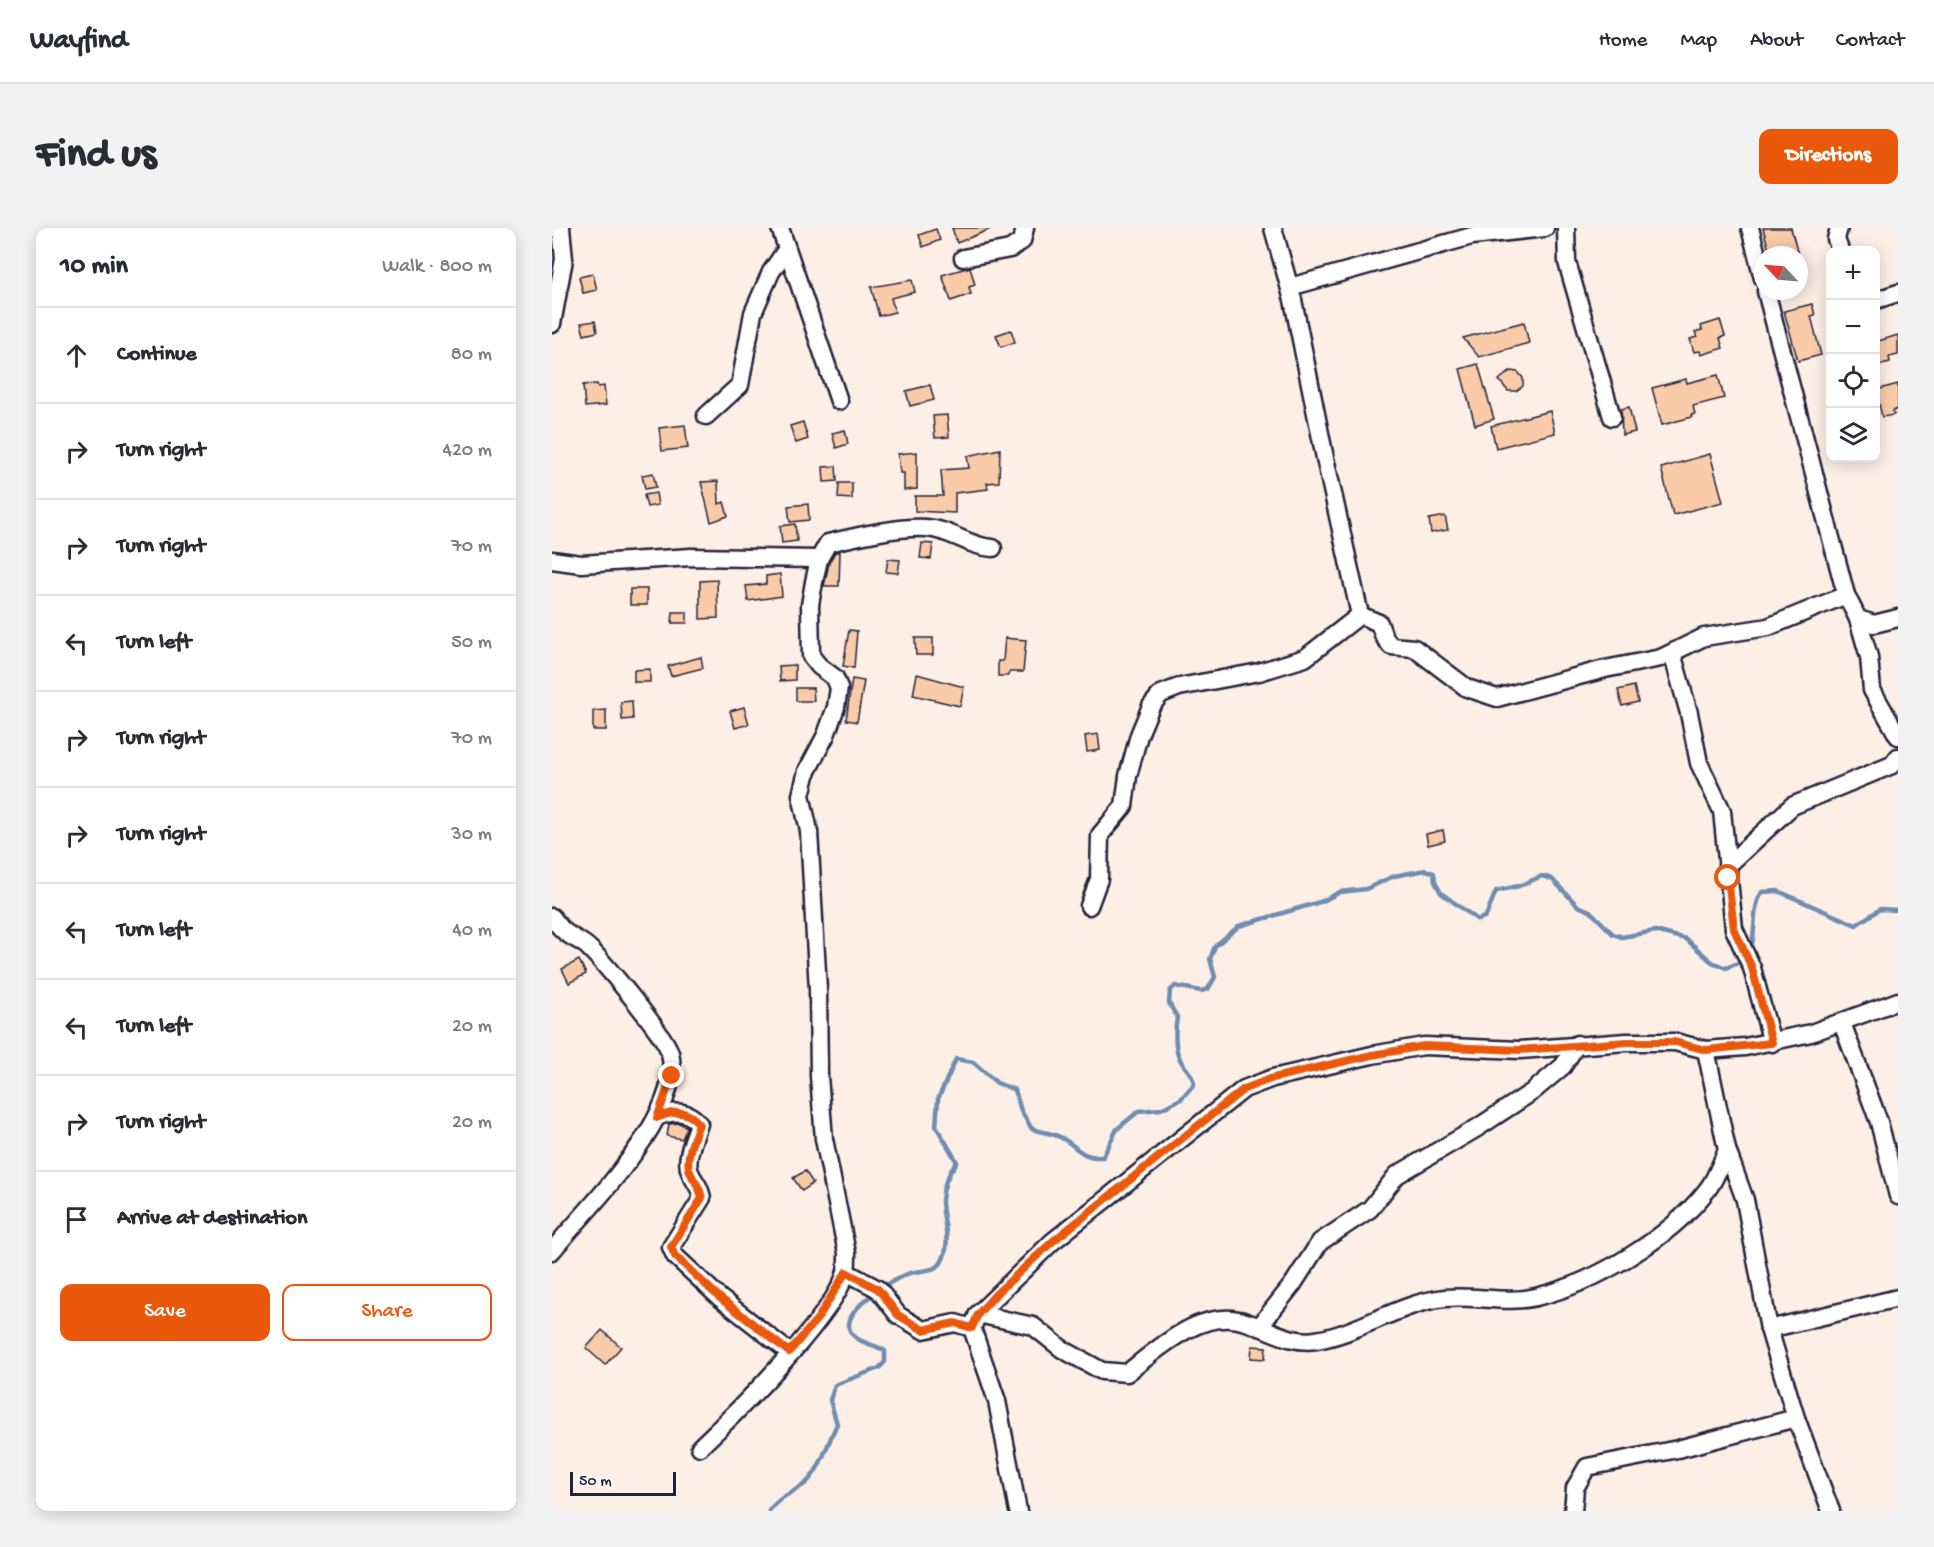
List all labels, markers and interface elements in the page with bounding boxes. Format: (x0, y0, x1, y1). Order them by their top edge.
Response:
text: Wayfind (30, 25, 127, 58)
text: Home (1599, 29, 1647, 54)
text: Map (1680, 29, 1717, 54)
text: About (1750, 29, 1803, 54)
text: Contact (1836, 29, 1904, 54)
button: Directions (1759, 129, 1898, 184)
text: Find us (36, 132, 156, 181)
north arrow (1754, 246, 1808, 300)
map controls (1826, 246, 1880, 462)
button: + (1826, 246, 1880, 300)
text: 10 min (60, 252, 128, 283)
text: Walk · 800 m (382, 256, 492, 279)
button: − (1826, 300, 1880, 354)
icon: ahead (60, 339, 93, 372)
text: Continue (117, 342, 197, 368)
text: 80 m (451, 344, 492, 367)
button: locate (1826, 354, 1880, 408)
button: layers (1826, 408, 1880, 462)
icon: right (60, 435, 93, 468)
text: Turn right (117, 438, 205, 464)
text: 420 m (442, 440, 492, 463)
icon: right (60, 531, 93, 564)
text: Turn right (117, 534, 205, 560)
text: 70 m (451, 536, 492, 559)
icon: left (60, 627, 93, 660)
text: Turn left (117, 630, 191, 656)
text: 50 m (451, 632, 492, 655)
icon: right (60, 723, 93, 756)
text: Turn right (117, 726, 205, 752)
text: 70 m (451, 728, 492, 751)
icon: right (60, 819, 93, 852)
text: Turn right (117, 822, 205, 848)
text: 30 m (451, 824, 492, 847)
route start (1714, 864, 1740, 890)
icon: left (60, 915, 93, 948)
text: Turn left (117, 918, 191, 944)
text: 40 m (452, 920, 492, 943)
icon: left (60, 1011, 93, 1044)
text: Turn left (117, 1014, 191, 1040)
text: 20 m (452, 1016, 492, 1039)
route end (658, 1062, 684, 1088)
icon: right (60, 1107, 93, 1140)
text: Turn right (117, 1110, 205, 1136)
text: 20 m (452, 1112, 492, 1135)
icon: arrive (60, 1203, 93, 1236)
text: Arrive at destination (117, 1206, 307, 1232)
button: Save (60, 1284, 270, 1341)
button: Share (282, 1284, 492, 1341)
scale bar (570, 1469, 676, 1496)
text: 50 m (579, 1473, 612, 1492)

